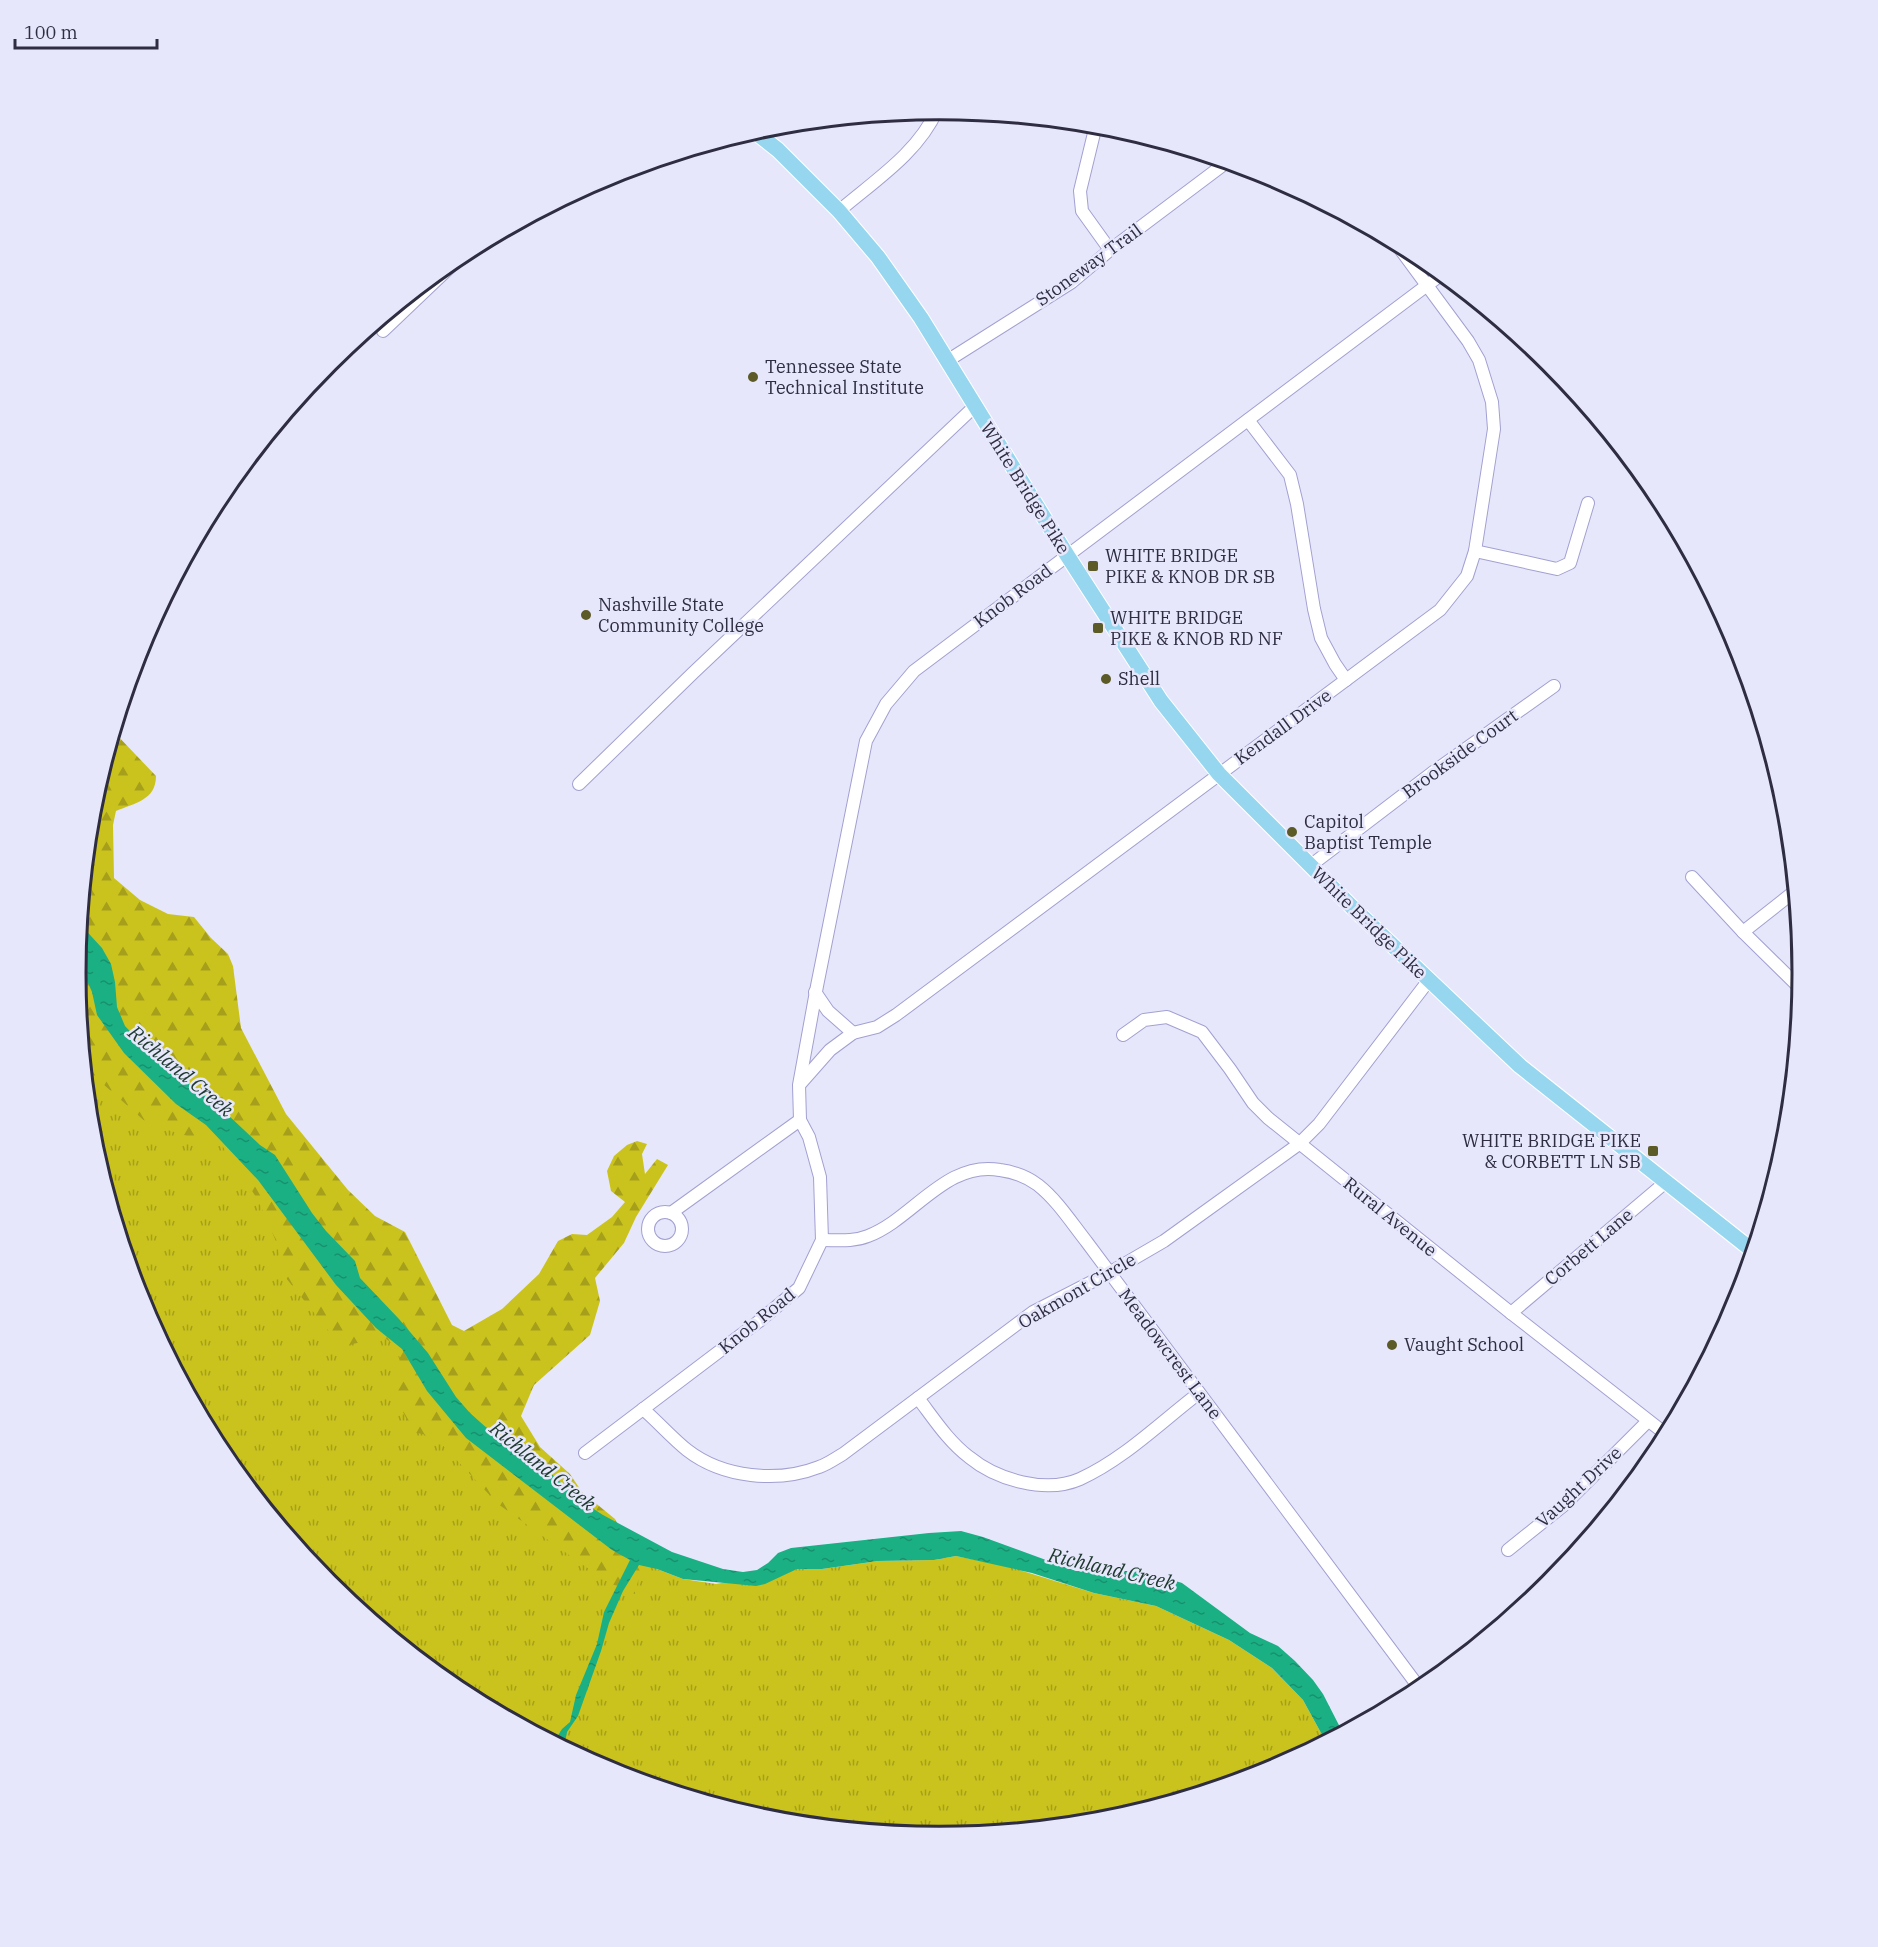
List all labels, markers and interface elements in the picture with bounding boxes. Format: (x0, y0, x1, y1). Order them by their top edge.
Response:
scale bar (15, 12, 158, 50)
text: 100 m (24, 21, 78, 44)
street label: Stoneway Trail (1031, 218, 1146, 311)
place label: Tennessee State Technical Institute (765, 355, 924, 399)
marker: Tennessee State Technical Institute (746, 370, 760, 384)
street label: White Bridge Pike (976, 417, 1075, 558)
place label: WHITE BRIDGE PIKE & KNOB DR SB (1105, 544, 1275, 588)
street label: Knob Road (969, 559, 1056, 632)
marker: WHITE BRIDGE PIKE & KNOB DR SB (1086, 559, 1100, 573)
place label: Nashville State Community College (598, 593, 764, 637)
place label: WHITE BRIDGE PIKE & KNOB RD NF (1110, 606, 1283, 650)
marker: Nashville State Community College (579, 608, 593, 622)
marker: WHITE BRIDGE PIKE & KNOB RD NF (1091, 621, 1105, 635)
place label: Shell (1118, 667, 1160, 690)
marker: Shell (1099, 672, 1113, 686)
street label: Kendall Drive (1230, 684, 1336, 770)
street label: Brookside Court (1397, 704, 1522, 803)
place label: Capitol Baptist Temple (1304, 810, 1432, 854)
marker: Capitol Baptist Temple (1285, 825, 1299, 839)
street label: White Bridge Pike (1307, 862, 1432, 984)
water label: Richland Creek (122, 1018, 240, 1123)
place label: WHITE BRIDGE PIKE & CORBETT LN SB (1462, 1129, 1641, 1173)
marker: WHITE BRIDGE PIKE & CORBETT LN SB (1646, 1144, 1660, 1158)
street label: Rural Avenue (1339, 1172, 1442, 1261)
street label: Corbett Lane (1540, 1203, 1638, 1290)
street label: Oakmont Circle (1014, 1248, 1140, 1334)
street label: Knob Road (714, 1283, 800, 1359)
street label: Meadowcrest Lane (1114, 1284, 1227, 1424)
place label: Vaught School (1404, 1333, 1524, 1356)
marker: Vaught School (1385, 1338, 1399, 1352)
water label: Richland Creek (484, 1414, 602, 1517)
street label: Vaught Drive (1531, 1441, 1626, 1532)
water label: Richland Creek (1045, 1541, 1179, 1596)

